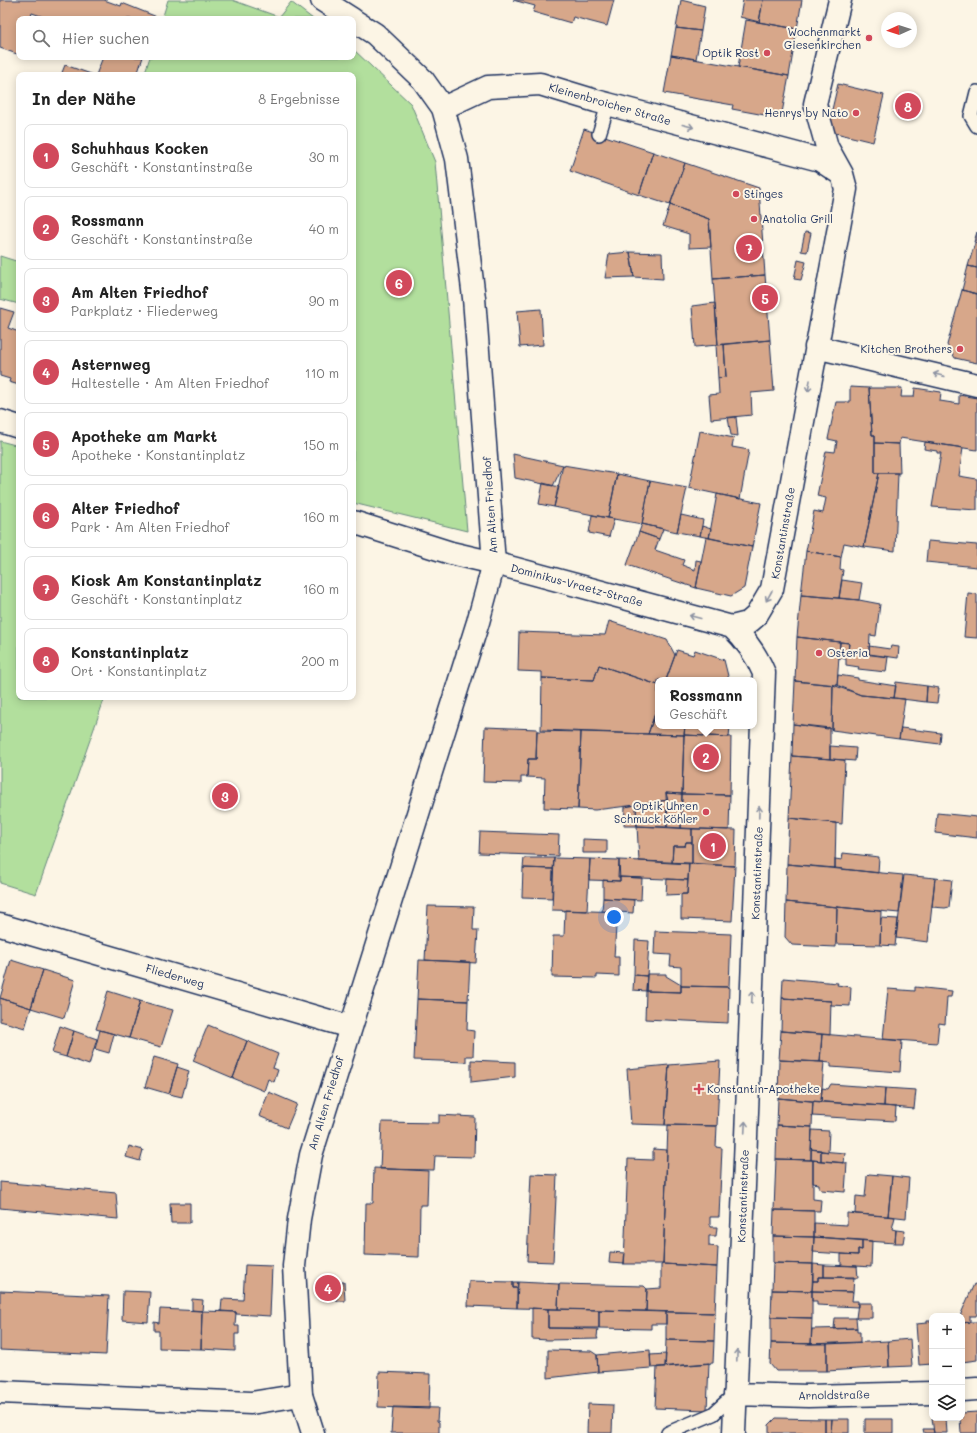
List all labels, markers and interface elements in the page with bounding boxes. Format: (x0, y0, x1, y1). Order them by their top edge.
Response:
north arrow (881, 12, 917, 48)
search box (16, 16, 356, 60)
place label: Wochenmarkt Giesenkirchen (784, 24, 861, 52)
icon: search (30, 27, 52, 49)
text: Hier suchen (62, 28, 149, 48)
marker: Wochenmarkt Giesenkirchen (864, 33, 874, 43)
place label: Optik Rost (702, 45, 759, 60)
marker: Optik Rost (762, 48, 772, 58)
street label: Kleinenbroicher Straße (547, 79, 673, 128)
text: In der Nähe (32, 87, 136, 109)
text: 8 Ergebnisse (258, 90, 340, 107)
pin: 8 (895, 91, 921, 121)
place label: Henrys by Nato (765, 105, 848, 120)
marker: Henrys by Nato (851, 108, 861, 118)
one-way arrow (681, 123, 694, 130)
text: Schuhhaus Kocken (71, 138, 208, 158)
text: 1 (43, 148, 49, 165)
text: 30 m (309, 148, 339, 165)
text: Geschäft · Konstantinstraße (71, 158, 253, 175)
place label: Stinges (744, 186, 783, 201)
marker: Stinges (731, 189, 741, 199)
text: Rossmann (71, 210, 144, 230)
place label: Anatolia Grill (762, 211, 833, 226)
marker: Anatolia Grill (749, 214, 759, 224)
text: 2 (42, 220, 50, 237)
text: 40 m (309, 220, 339, 237)
text: Geschäft · Konstantinstraße (71, 230, 253, 247)
pin: 7 (736, 233, 762, 263)
pin: 6 (386, 268, 412, 298)
text: Am Alten Friedhof (71, 282, 208, 302)
pin: 5 (752, 283, 778, 313)
text: 3 (42, 292, 50, 309)
text: 90 m (309, 292, 339, 309)
text: Parkplatz · Fliederweg (71, 302, 218, 319)
place label: Kitchen Brothers (860, 341, 952, 356)
marker: Kitchen Brothers (955, 344, 965, 354)
text: Asternweg (71, 354, 150, 374)
text: 4 (42, 364, 50, 381)
text: 110 m (305, 364, 339, 381)
one-way arrow (933, 371, 946, 379)
text: Haltestelle · Am Alten Friedhof (71, 374, 269, 391)
one-way arrow (805, 379, 813, 392)
text: Apotheke am Markt (71, 426, 217, 446)
text: 5 (42, 436, 50, 453)
text: 150 m (303, 436, 339, 453)
text: Apotheke · Konstantinplatz (71, 446, 245, 463)
street label: Am Alten Friedhof (479, 455, 500, 554)
street label: Konstantinstraße (767, 486, 798, 580)
text: Alter Friedhof (71, 498, 180, 518)
text: 6 (42, 508, 50, 525)
text: 160 m (303, 508, 339, 525)
text: Park · Am Alten Friedhof (71, 518, 230, 535)
street label: Dominikus-Vraetz-Straße (509, 560, 645, 609)
text: Kiosk Am Konstantinplatz (71, 570, 262, 590)
text: 7 (42, 580, 50, 597)
text: 160 m (303, 580, 339, 597)
one-way arrow (764, 589, 772, 601)
text: Geschäft · Konstantinplatz (71, 590, 242, 607)
one-way arrow (688, 613, 701, 620)
text: Konstantinplatz (71, 642, 189, 662)
place label: Osteria (827, 645, 869, 660)
marker: Osteria (814, 648, 824, 658)
text: 8 (42, 652, 50, 669)
text: 200 m (301, 652, 339, 669)
text: Ort · Konstantinplatz (71, 662, 207, 679)
popup (655, 677, 757, 729)
text: Rossmann (670, 685, 742, 705)
text: Geschäft (670, 705, 727, 722)
pin: 2 (693, 742, 719, 772)
pin: 3 (212, 781, 238, 811)
place label: Optik Uhren Schmuck Köhler (614, 798, 698, 826)
one-way arrow (755, 805, 763, 818)
marker: Optik Uhren Schmuck Köhler (701, 807, 711, 817)
street label: Konstantinstraße (747, 826, 766, 920)
pin: 1 (700, 831, 726, 861)
your location (604, 907, 624, 927)
street label: Fliederweg (144, 960, 206, 991)
one-way arrow (749, 991, 756, 1004)
street label: Am Alten Friedhof (304, 1053, 347, 1152)
place label: Konstantin-Apotheke (707, 1081, 820, 1096)
marker: Konstantin-Apotheke (694, 1084, 704, 1094)
one-way arrow (742, 1121, 749, 1134)
street label: Konstantinstraße (733, 1149, 752, 1243)
pin: 4 (315, 1273, 341, 1303)
map controls (929, 1313, 965, 1421)
button: + (929, 1313, 965, 1349)
one-way arrow (733, 1349, 741, 1362)
button: − (929, 1349, 965, 1385)
button: layers (929, 1385, 965, 1421)
street label: Arnoldstraße (798, 1386, 870, 1403)

